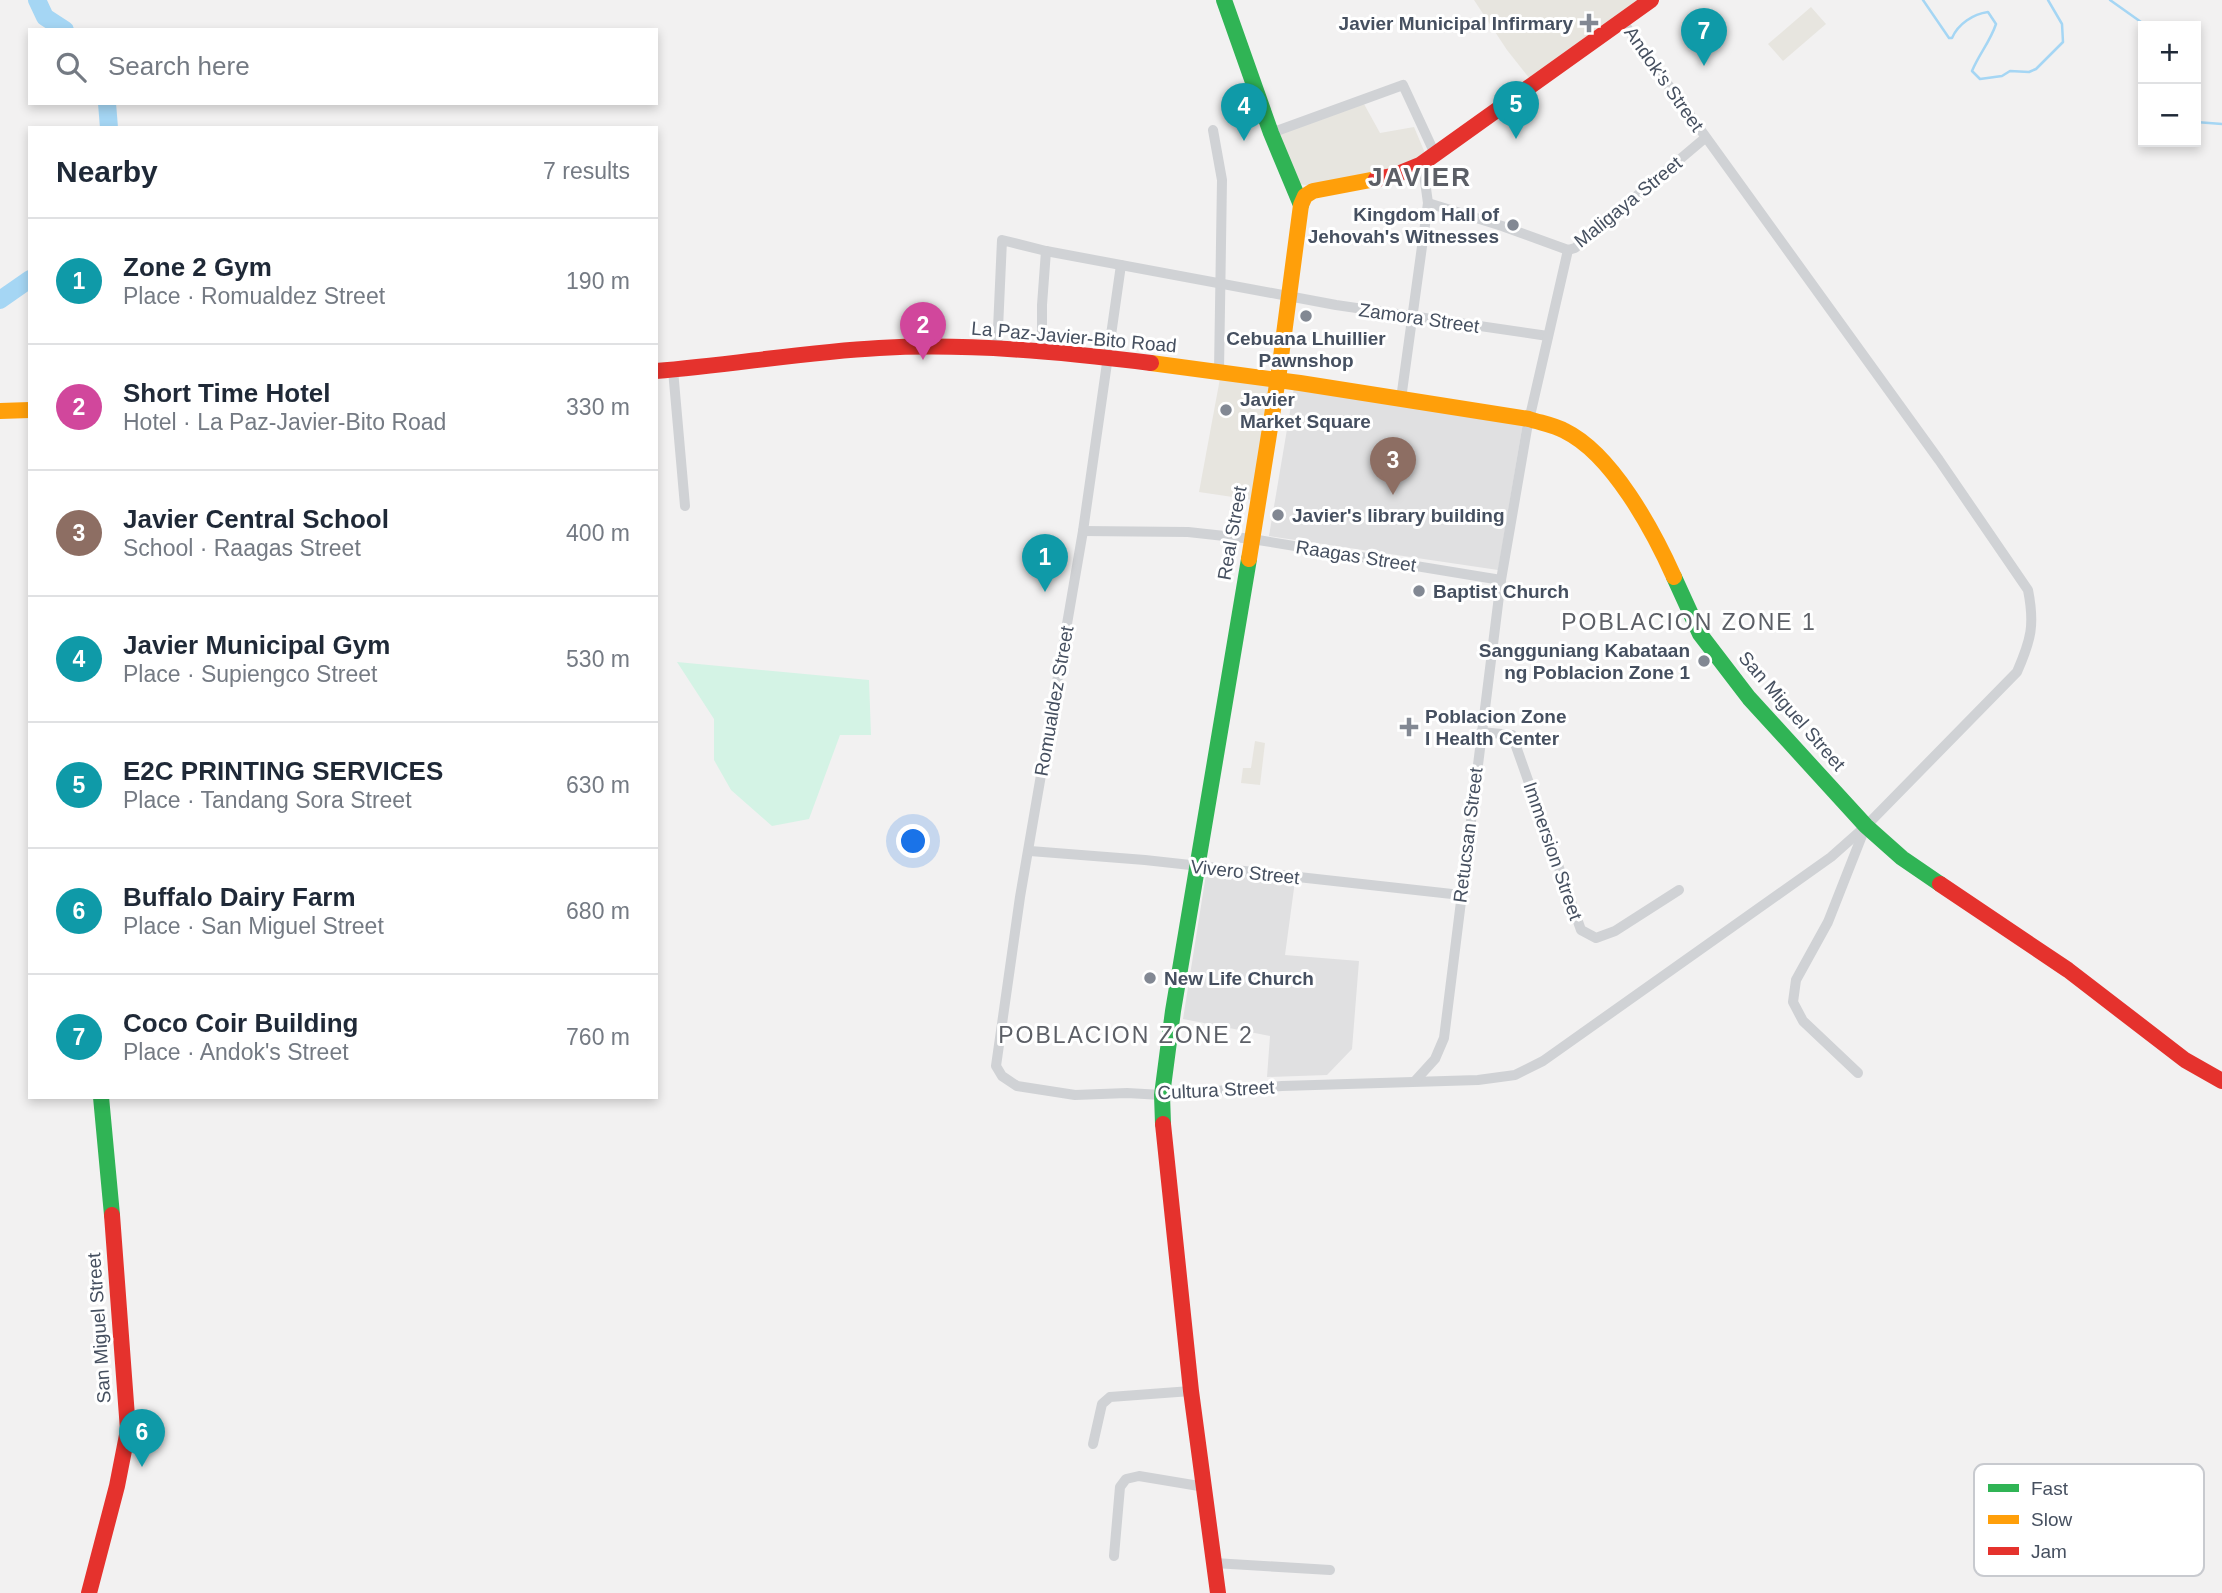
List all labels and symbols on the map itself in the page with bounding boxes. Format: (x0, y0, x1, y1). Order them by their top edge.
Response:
pin: 7 (1681, 8, 1727, 66)
place label: Javier Municipal Infirmary (1339, 13, 1573, 34)
marker: Javier Municipal Infirmary (1579, 13, 1599, 33)
street label: Andok's Street (1620, 23, 1708, 136)
pin: 5 (1493, 81, 1539, 139)
pin: 4 (1221, 83, 1267, 141)
street label: Maligaya Street (1570, 152, 1686, 252)
district label: JAVIER (1368, 162, 1472, 192)
place label: Kingdom Hall of Jehovah's Witnesses (1308, 204, 1500, 247)
marker: Kingdom Hall of Jehovah's Witnesses (1505, 217, 1521, 233)
street label: Zamora Street (1357, 299, 1481, 337)
pin: 2 (900, 302, 946, 360)
marker: Cebuana Lhuillier Pawnshop (1298, 308, 1314, 324)
street label: La Paz-Javier-Bito Road (971, 318, 1177, 356)
place label: Cebuana Lhuillier Pawnshop (1226, 328, 1386, 371)
place label: Javier Market Square (1240, 389, 1371, 432)
marker: Javier Market Square (1218, 402, 1234, 418)
pin: 3 (1370, 437, 1416, 495)
street label: Real Street (1213, 484, 1251, 582)
place label: Javier's library building (1292, 505, 1505, 526)
marker: Javier's library building (1270, 507, 1286, 523)
pin: 1 (1022, 534, 1068, 592)
street label: Raagas Street (1294, 536, 1418, 576)
place label: Baptist Church (1433, 581, 1569, 602)
marker: Baptist Church (1411, 583, 1427, 599)
district label: POBLACION ZONE 1 (1561, 609, 1817, 635)
street label: Romualdez Street (1030, 624, 1078, 778)
place label: Sangguniang Kabataan ng Poblacion Zone 1 (1479, 640, 1690, 683)
street label: San Miguel Street (1735, 647, 1850, 775)
marker: Sangguniang Kabataan ng Poblacion Zone 1 (1696, 653, 1712, 669)
place label: Poblacion Zone I Health Center (1425, 706, 1566, 749)
marker: Poblacion Zone I Health Center (1399, 717, 1419, 737)
street label: Retucsan Street (1449, 765, 1487, 904)
street label: Immersion Street (1520, 779, 1587, 923)
your location (896, 824, 930, 858)
street label: Vivero Street (1189, 856, 1301, 888)
place label: New Life Church (1164, 968, 1314, 989)
marker: New Life Church (1142, 970, 1158, 986)
district label: POBLACION ZONE 2 (998, 1022, 1254, 1048)
street label: Cultura Street (1157, 1076, 1276, 1104)
street label: San Miguel Street (83, 1251, 115, 1404)
pin: 6 (119, 1409, 165, 1467)
legend (1974, 1464, 2204, 1576)
text: Fast (2031, 1478, 2069, 1499)
text: Slow (2031, 1509, 2072, 1530)
text: Jam (2031, 1541, 2067, 1562)

